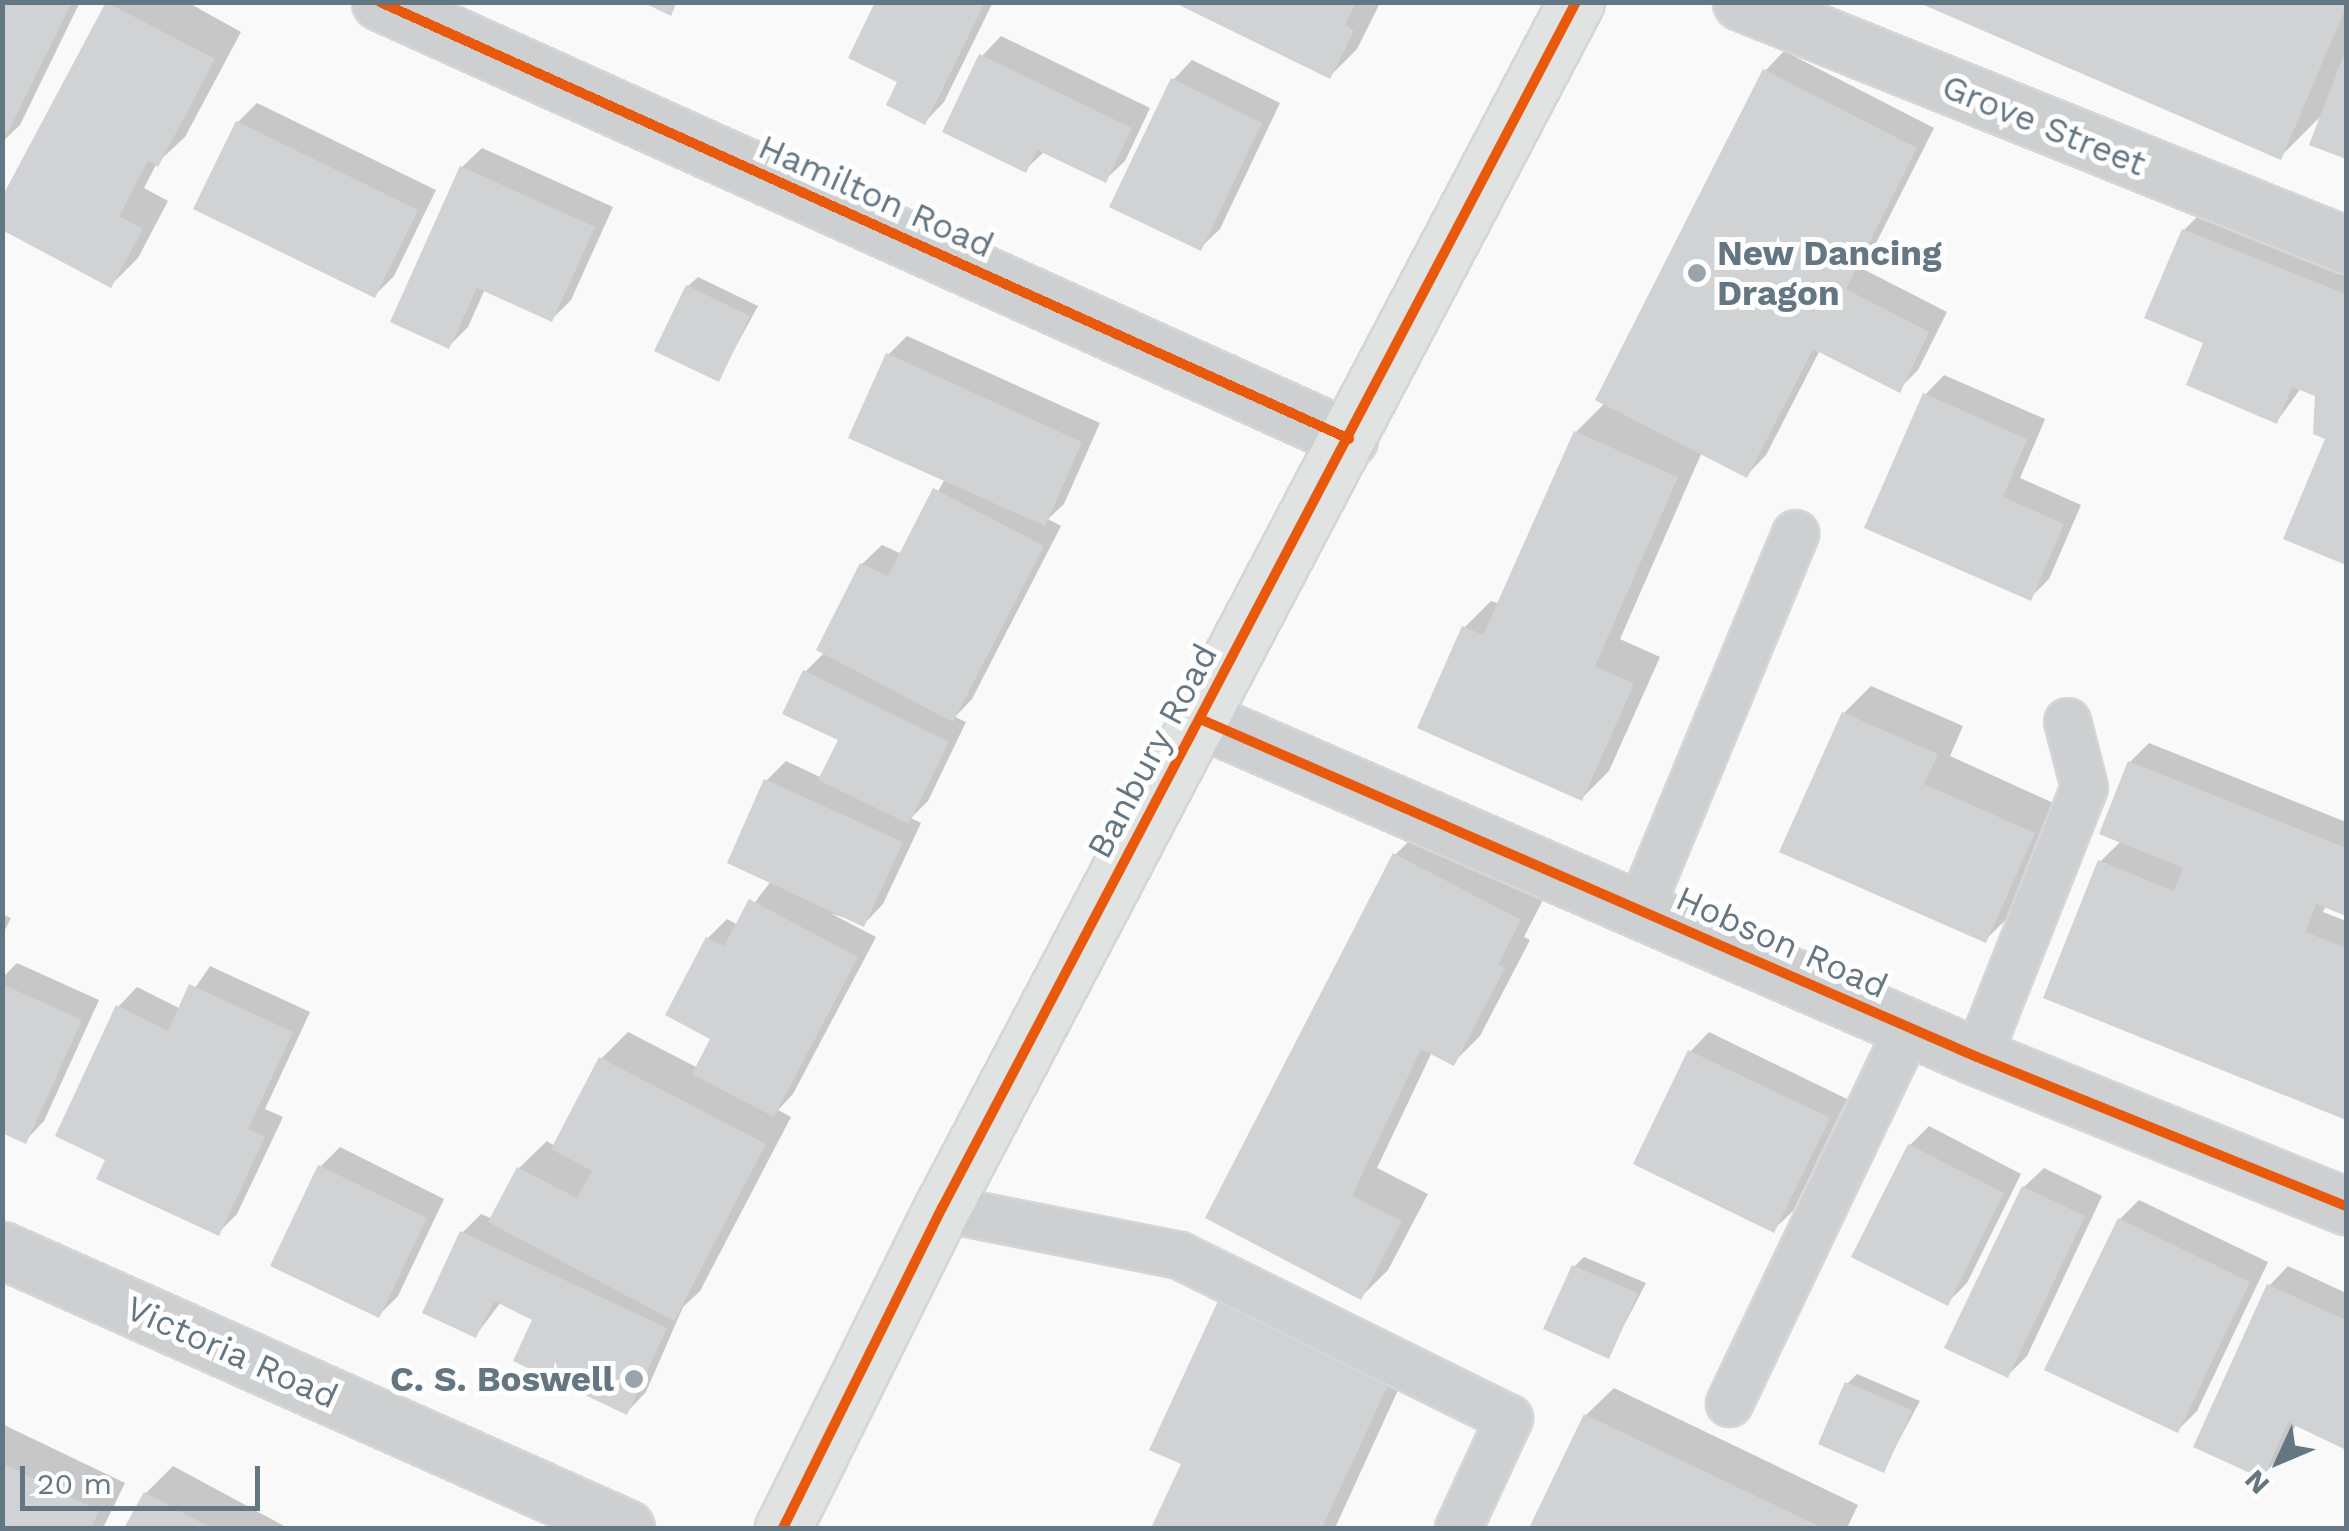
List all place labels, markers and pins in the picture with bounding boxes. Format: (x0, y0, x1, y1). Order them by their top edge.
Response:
place label: New Dancing Dragon (1717, 232, 1942, 314)
marker: New Dancing Dragon (1686, 262, 1708, 284)
place label: C. S. Boswell (390, 1358, 614, 1400)
marker: C. S. Boswell (623, 1368, 645, 1390)

